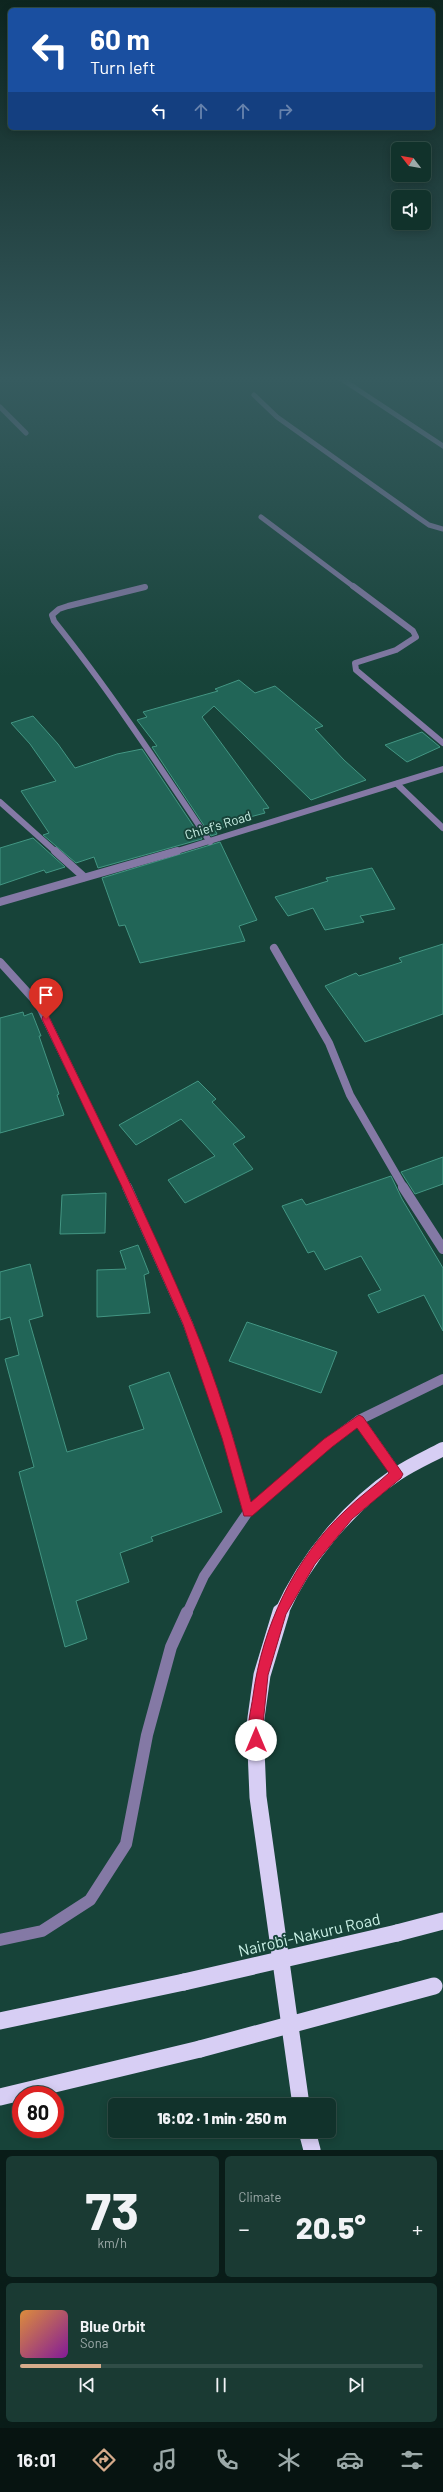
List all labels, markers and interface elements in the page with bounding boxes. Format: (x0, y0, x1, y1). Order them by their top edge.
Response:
text: 60 m (90, 22, 150, 56)
icon: left (24, 24, 76, 76)
text: Turn left (90, 56, 156, 78)
icon: left (148, 100, 170, 122)
icon: ahead (190, 100, 212, 122)
icon: ahead (232, 100, 254, 122)
icon: right (274, 100, 296, 122)
north arrow (391, 142, 431, 182)
map controls (391, 142, 431, 230)
button: sound (391, 190, 431, 230)
street label: Chief's Road (183, 807, 253, 843)
pin (29, 978, 63, 1019)
icon: arrive (35, 984, 57, 1006)
position arrow (235, 1719, 277, 1761)
street label: Nairobi-Nakuru Road (236, 1908, 382, 1960)
speed limit sign: 80 (12, 2086, 64, 2138)
text: 16:02 · 1 min · 250 m (157, 2109, 287, 2127)
text: 73 (85, 2178, 139, 2240)
text: Climate (239, 2189, 282, 2205)
text: 20.5° (296, 2209, 366, 2245)
text: − (239, 2215, 250, 2241)
text: + (412, 2215, 423, 2241)
text: km/h (98, 2235, 127, 2251)
text: Blue Orbit (80, 2317, 145, 2335)
text: Sona (80, 2335, 108, 2351)
icon: previous (76, 2374, 98, 2396)
icon: pause (210, 2374, 232, 2396)
icon: next (345, 2374, 367, 2396)
icon: directions (90, 2446, 118, 2474)
icon: music (151, 2446, 179, 2474)
icon: phone (213, 2446, 241, 2474)
icon: climate (275, 2446, 303, 2474)
icon: car (336, 2446, 364, 2474)
icon: filters (398, 2446, 426, 2474)
text: 16:01 (17, 2449, 56, 2471)

